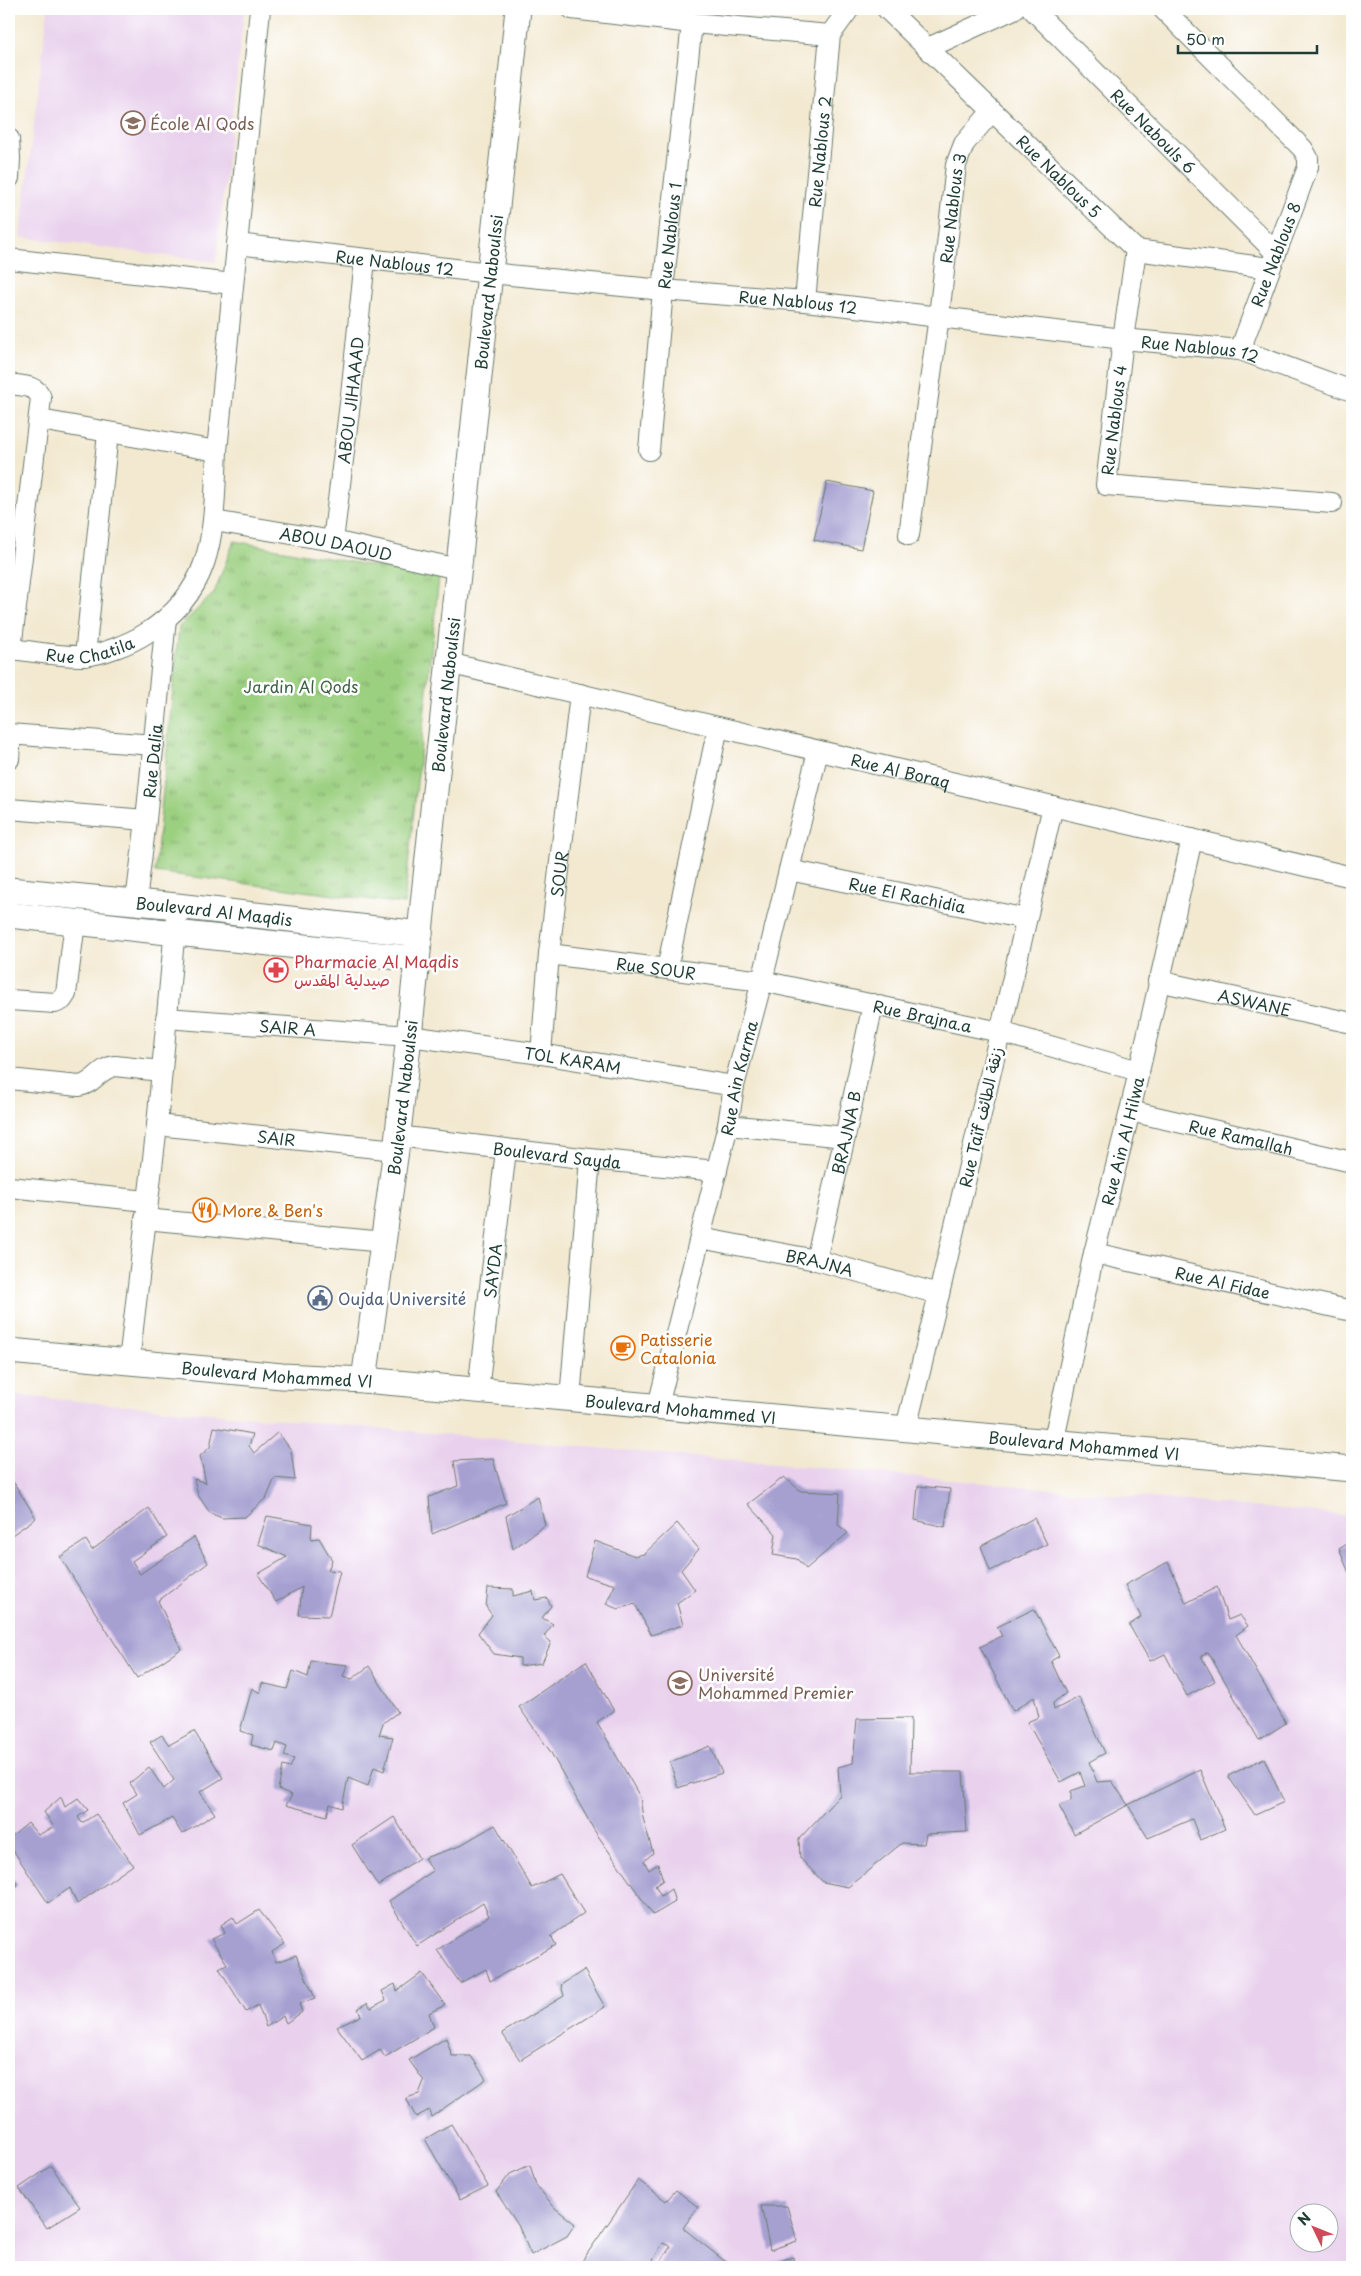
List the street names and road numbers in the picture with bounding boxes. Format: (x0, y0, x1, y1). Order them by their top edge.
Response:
street label: Rue Nabouls 6 (1106, 83, 1202, 179)
street label: Rue Nablous 2 (802, 95, 836, 209)
street label: Rue Nablous 5 (1011, 129, 1107, 223)
street label: Rue Nablous 3 (933, 149, 972, 265)
street label: Rue Nablous 1 (651, 182, 687, 290)
street label: Rue Nablous 8 (1244, 198, 1306, 310)
street label: Boulevard Naboulssi (468, 213, 508, 371)
street label: Rue Nablous 12 (334, 243, 455, 281)
street label: Rue Nablous 12 (738, 284, 859, 319)
street label: Rue Nablous 12 (1140, 329, 1263, 368)
street label: ABOU JIHAAAD (331, 335, 369, 465)
street label: Rue Nablous 4 (1094, 363, 1132, 477)
street label: ABOU DAOUD (278, 520, 395, 566)
street label: Boulevard Naboulssi (425, 616, 465, 774)
street label: Rue Chatila (45, 630, 138, 668)
street label: Rue Dalia (136, 722, 168, 799)
street label: Rue Al Boraq (849, 747, 952, 793)
street label: SOUR (544, 849, 573, 898)
street label: Rue El Rachidia (847, 871, 968, 918)
street label: Boulevard Al Maqdis (135, 890, 294, 931)
street label: Rue SOUR (615, 951, 697, 985)
street label: ASWANE (1216, 982, 1294, 1022)
street label: Rue Brajna.a (871, 993, 975, 1038)
street label: SAIR A (258, 1013, 317, 1041)
street label: Rue Ain Karma (714, 1017, 763, 1138)
street label: Boulevard Naboulssi (381, 1019, 423, 1177)
street label: TOL KARAM (523, 1040, 623, 1079)
street label: Rue Taïf زنقة الطائف (952, 1044, 1008, 1190)
street label: Rue Ain Al Hilwa (1095, 1074, 1149, 1208)
street label: BRAJNA B (825, 1088, 866, 1177)
street label: Rue Ramallah (1187, 1113, 1296, 1160)
street label: SAIR (256, 1124, 297, 1151)
street label: Boulevard Sayda (491, 1135, 622, 1174)
street label: SAYDA (477, 1242, 507, 1300)
street label: BRAJNA (784, 1242, 856, 1282)
street label: Rue Al Fidae (1173, 1260, 1273, 1304)
street label: Boulevard Mohammed VI (180, 1355, 374, 1393)
street label: Boulevard Mohammed VI (584, 1388, 777, 1429)
street label: Boulevard Mohammed VI (987, 1424, 1180, 1465)

